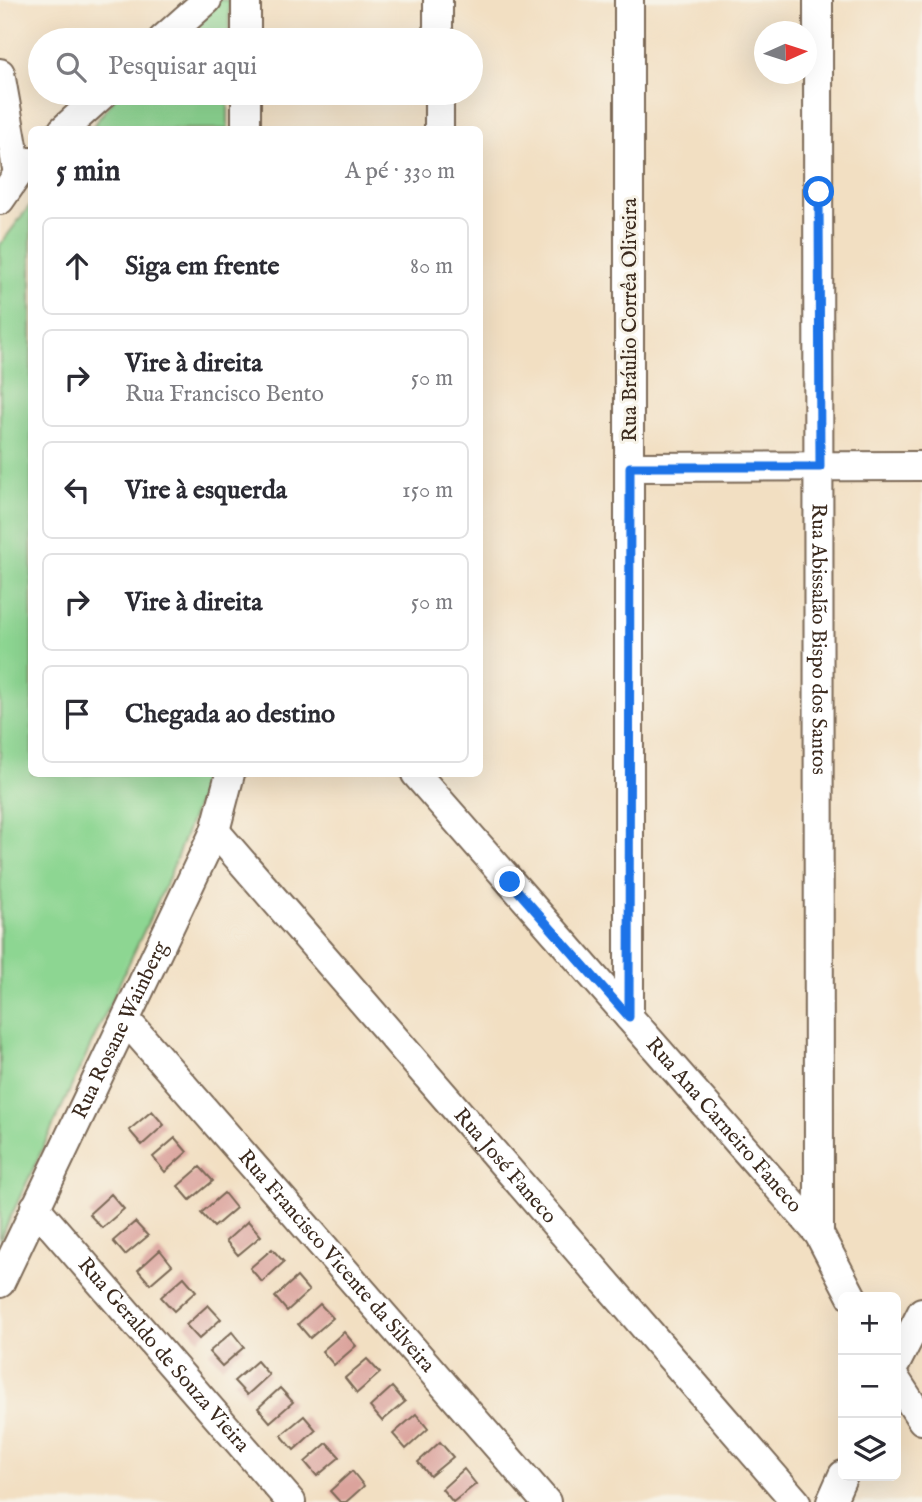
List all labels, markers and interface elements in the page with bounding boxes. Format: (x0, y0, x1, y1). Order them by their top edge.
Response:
north arrow (754, 21, 817, 84)
search box (28, 28, 483, 105)
icon: search (52, 48, 90, 86)
text: Pesquisar aqui (108, 50, 257, 83)
text: 5 min (56, 153, 121, 191)
text: A pé · 330 m (345, 157, 455, 186)
route start (803, 176, 834, 207)
street label: Rua Bráulio Corrêa Oliveira (617, 197, 644, 442)
icon: ahead (58, 247, 96, 285)
text: Siga em frente (125, 250, 280, 283)
text: 80 m (410, 252, 453, 281)
text: Vire à direita (125, 347, 262, 380)
icon: right (58, 359, 96, 397)
text: 50 m (411, 364, 453, 393)
text: Rua Francisco Bento (125, 380, 324, 409)
icon: left (58, 471, 96, 509)
text: Vire à esquerda (125, 474, 287, 507)
text: 150 m (402, 476, 453, 505)
street label: Rua Abissalão Bispo dos Santos (805, 503, 832, 775)
icon: right (58, 583, 96, 621)
text: Vire à direita (125, 586, 262, 619)
text: 50 m (411, 588, 453, 617)
icon: arrive (58, 695, 96, 733)
text: Chegada ao destino (125, 698, 335, 731)
route end (494, 866, 525, 897)
street label: Rua Rosane Wainberg (66, 936, 174, 1124)
street label: Rua Ana Carneiro Faneco (640, 1032, 808, 1219)
street label: Rua José Faneco (447, 1102, 563, 1229)
street label: Rua Francisco Vicente da Silveira (232, 1144, 441, 1379)
street label: Rua Geraldo de Souza Vieira (72, 1252, 256, 1459)
map controls (838, 1292, 901, 1481)
button: + (838, 1292, 901, 1355)
button: − (838, 1355, 901, 1418)
button: layers (838, 1418, 901, 1481)

